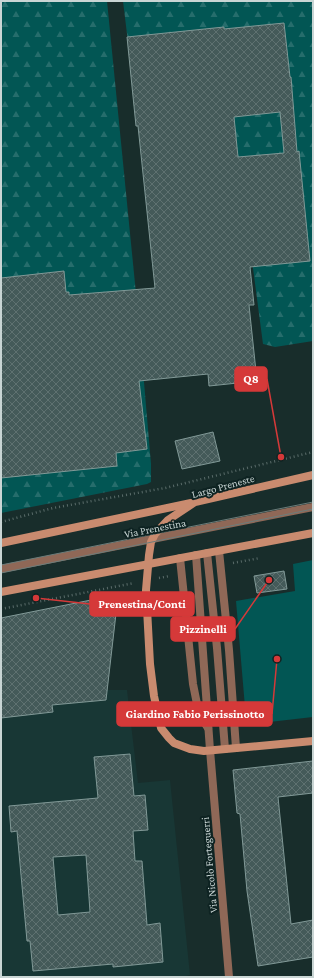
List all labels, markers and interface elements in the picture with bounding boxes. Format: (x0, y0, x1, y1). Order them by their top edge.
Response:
callout: Q8 (235, 367, 267, 391)
text: Q8 (243, 372, 259, 386)
street label: Largo Preneste (190, 472, 256, 501)
street label: Via Prenestina (123, 516, 187, 540)
callout: Prenestina/Conti (90, 592, 194, 616)
text: Prenestina/Conti (98, 597, 186, 611)
callout: Pizzinelli (171, 617, 235, 641)
text: Pizzinelli (179, 622, 227, 636)
callout: Giardino Fabio Perissinotto (117, 702, 272, 726)
text: Giardino Fabio Perissinotto (126, 707, 264, 721)
street label: Via Nicolò Forteguerri (199, 816, 220, 913)

